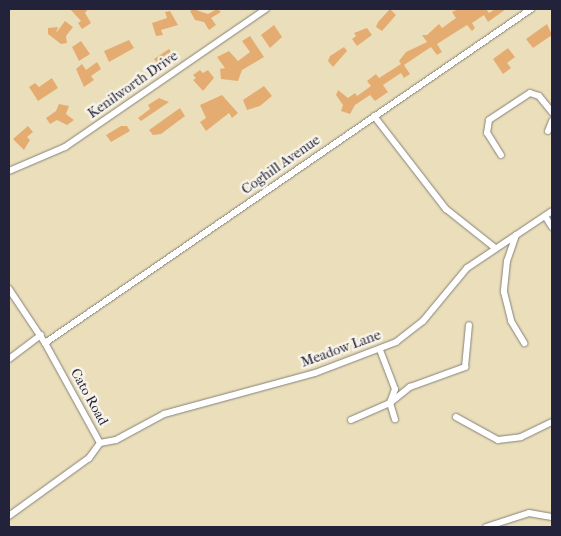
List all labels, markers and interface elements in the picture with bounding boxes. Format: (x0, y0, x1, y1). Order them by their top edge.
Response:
street label: Kenilworth Drive (85, 48, 181, 122)
street label: Coghill Avenue (239, 132, 323, 198)
street label: Meadow Lane (299, 327, 383, 371)
street label: Cato Road (67, 366, 111, 428)

